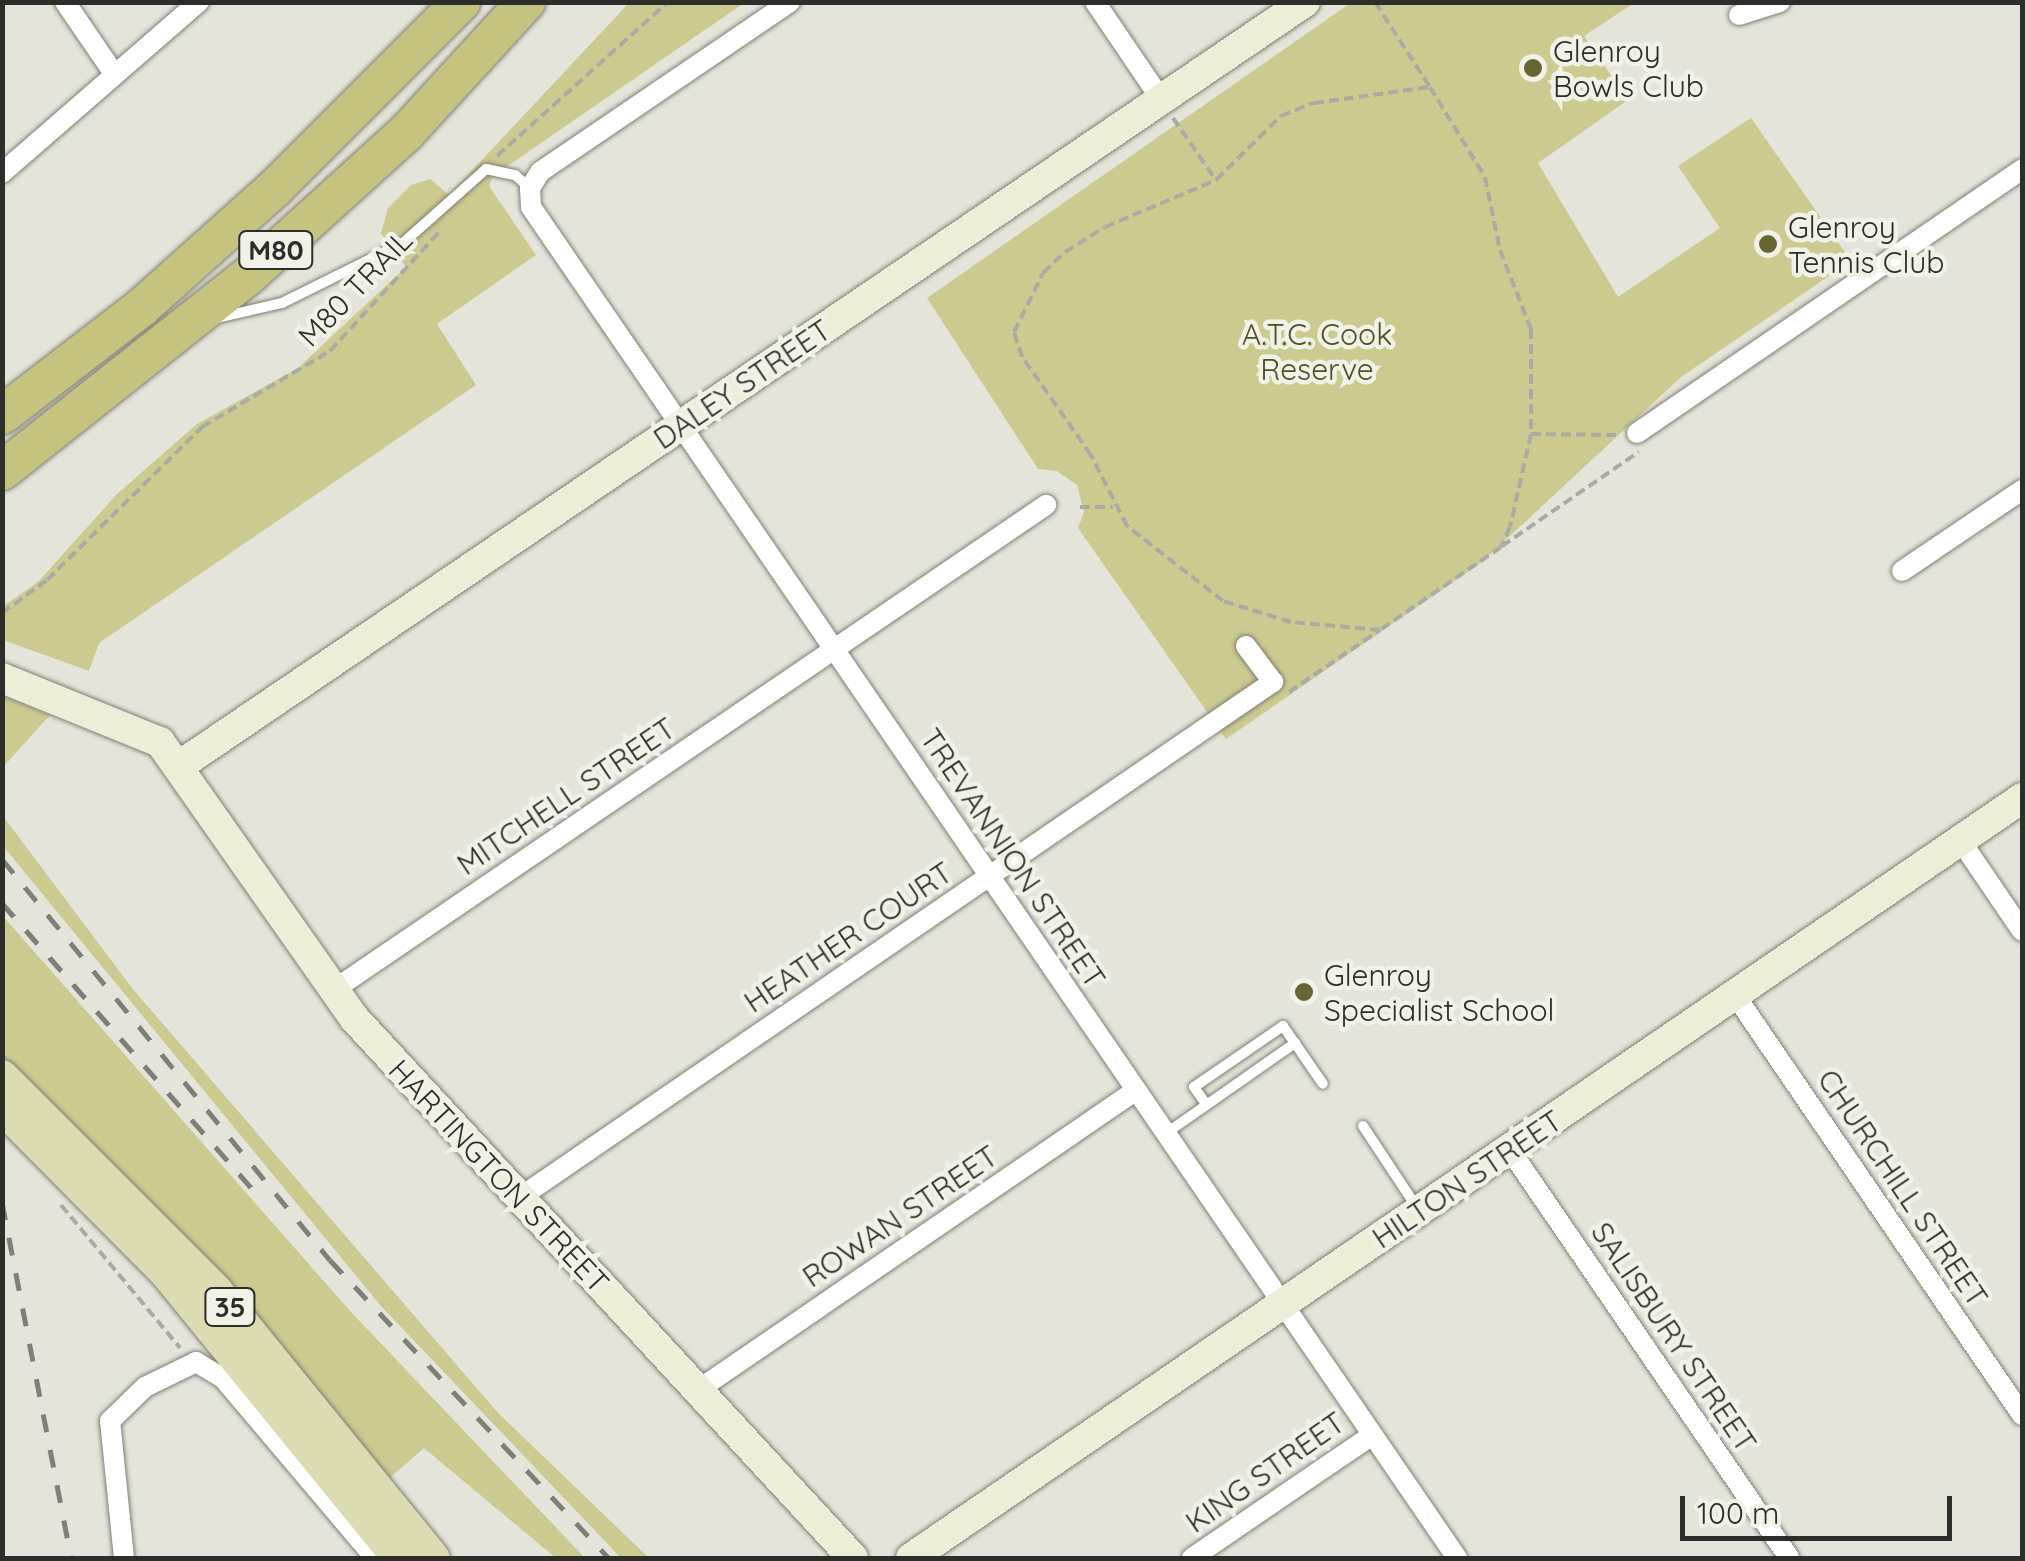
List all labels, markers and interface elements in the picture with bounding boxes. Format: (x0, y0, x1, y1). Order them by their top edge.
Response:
place label: Glenroy Bowls Club (1553, 33, 1704, 104)
marker: Glenroy Bowls Club (1522, 57, 1544, 79)
place label: Glenroy Tennis Club (1788, 209, 1944, 280)
street label: M80 TRAIL (291, 222, 419, 354)
road number: M80 (236, 227, 316, 273)
marker: Glenroy Tennis Club (1757, 233, 1779, 255)
street label: DALEY STREET (647, 311, 837, 457)
park label: A.T.C. Cook Reserve (1242, 316, 1392, 386)
street label: MITCHELL STREET (450, 710, 682, 882)
street label: TREVANNION STREET (913, 721, 1113, 995)
street label: HEATHER COURT (737, 854, 959, 1020)
place label: Glenroy Specialist School (1324, 957, 1554, 1028)
marker: Glenroy Specialist School (1293, 981, 1315, 1003)
street label: HARTINGTON STREET (381, 1052, 617, 1300)
street label: CHURCHILL STREET (1810, 1063, 1996, 1313)
street label: HILTON STREET (1365, 1102, 1569, 1256)
street label: ROWAN STREET (796, 1137, 1004, 1295)
street label: SALISBURY STREET (1584, 1215, 1764, 1459)
road number: 35 (202, 1284, 258, 1330)
street label: KING STREET (1179, 1404, 1351, 1540)
scale bar (1685, 1476, 1958, 1538)
text: 100 m (1697, 1494, 1779, 1532)

